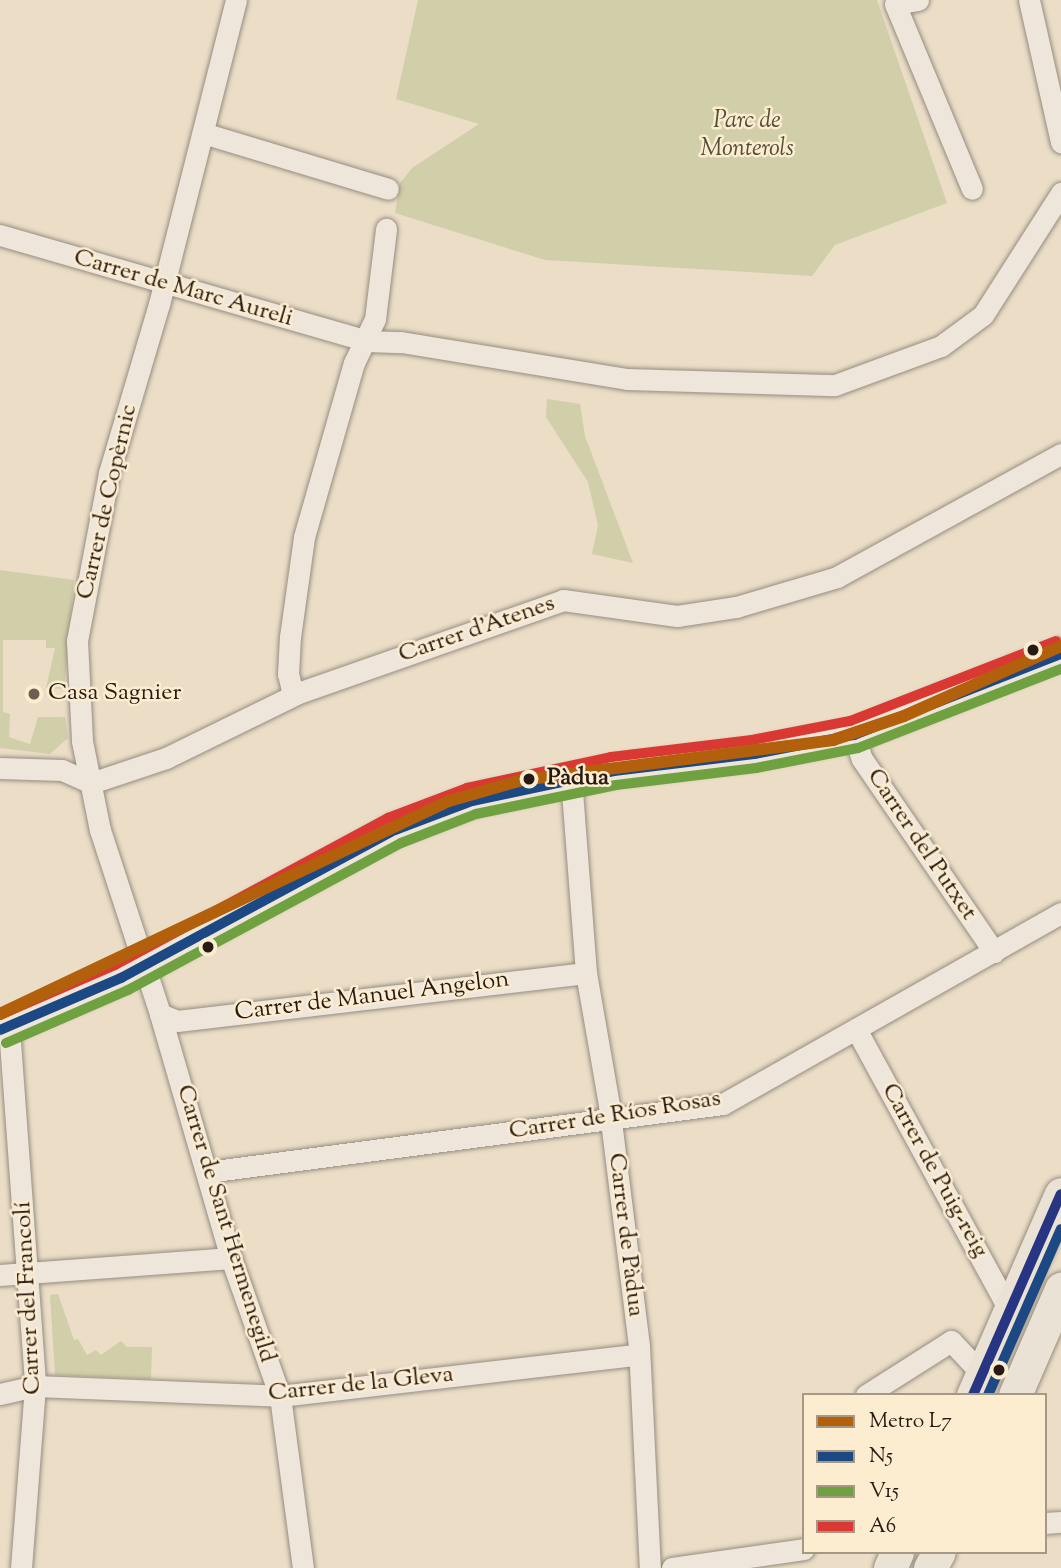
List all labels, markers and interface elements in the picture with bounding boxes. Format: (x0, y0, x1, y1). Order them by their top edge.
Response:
park label: Parc de Monterols (700, 108, 794, 164)
street label: Carrer de Marc Aureli (70, 244, 296, 334)
street label: Carrer de Copèrnic (72, 402, 144, 602)
street label: Carrer d'Atenes (395, 590, 559, 670)
unlabelled marker (1026, 643, 1040, 657)
place label: Casa Sagnier (48, 680, 181, 708)
marker: Casa Sagnier (26, 686, 42, 702)
street label: Carrer del Putxet (860, 764, 982, 926)
place label: Pàdua (547, 765, 609, 793)
marker: Pàdua (517, 767, 541, 791)
unlabelled marker (201, 940, 215, 954)
street label: Carrer de Manuel Angelon (233, 966, 511, 1028)
street label: Carrer de Puig-reig (874, 1079, 994, 1263)
street label: Carrer de Sant Hermenegild (169, 1082, 281, 1366)
street label: Carrer de Ríos Rosas (507, 1085, 723, 1147)
street label: Carrer de Pàdua (601, 1151, 649, 1319)
street label: Carrer del Francolí (10, 1201, 48, 1395)
street label: Carrer de la Gleva (267, 1361, 455, 1409)
unlabelled marker (992, 1363, 1006, 1377)
legend (802, 1393, 1047, 1554)
text: Metro L7 (869, 1407, 952, 1437)
text: N5 (869, 1442, 893, 1472)
text: V15 (869, 1477, 899, 1507)
text: A6 (869, 1512, 896, 1542)

